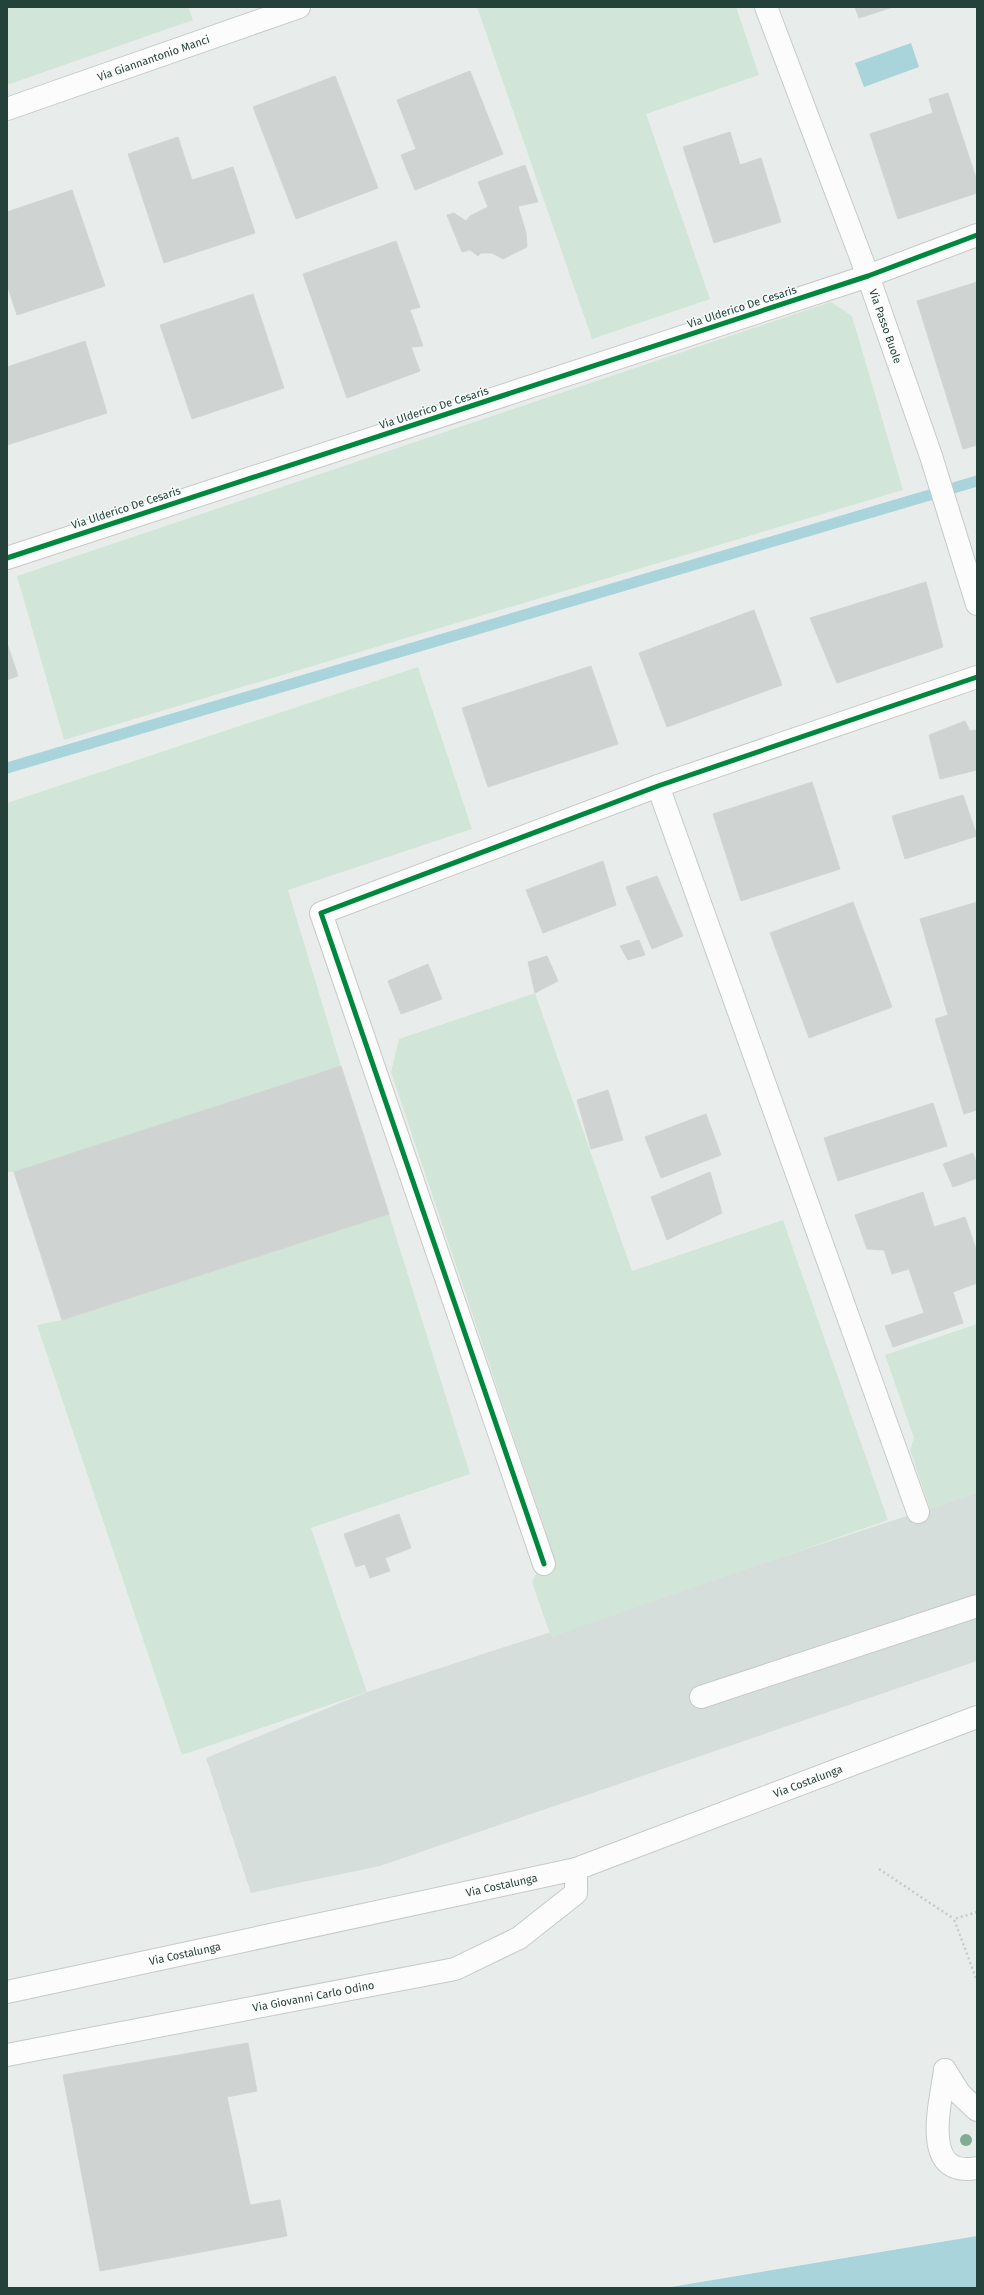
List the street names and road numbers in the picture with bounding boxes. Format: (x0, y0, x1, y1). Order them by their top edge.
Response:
street label: Via Giannantonio Manci (95, 32, 211, 83)
street label: Via Ulderico De Cesaris (686, 283, 798, 331)
street label: Via Passo Buole (867, 287, 905, 365)
street label: Via Ulderico De Cesaris (378, 384, 490, 432)
street label: Via Ulderico De Cesaris (70, 484, 182, 532)
street label: Via Costalunga (771, 1762, 844, 1800)
street label: Via Costalunga (465, 1871, 539, 1899)
street label: Via Costalunga (148, 1939, 222, 1968)
street label: Via Giovanni Carlo Odino (251, 1978, 375, 2014)

